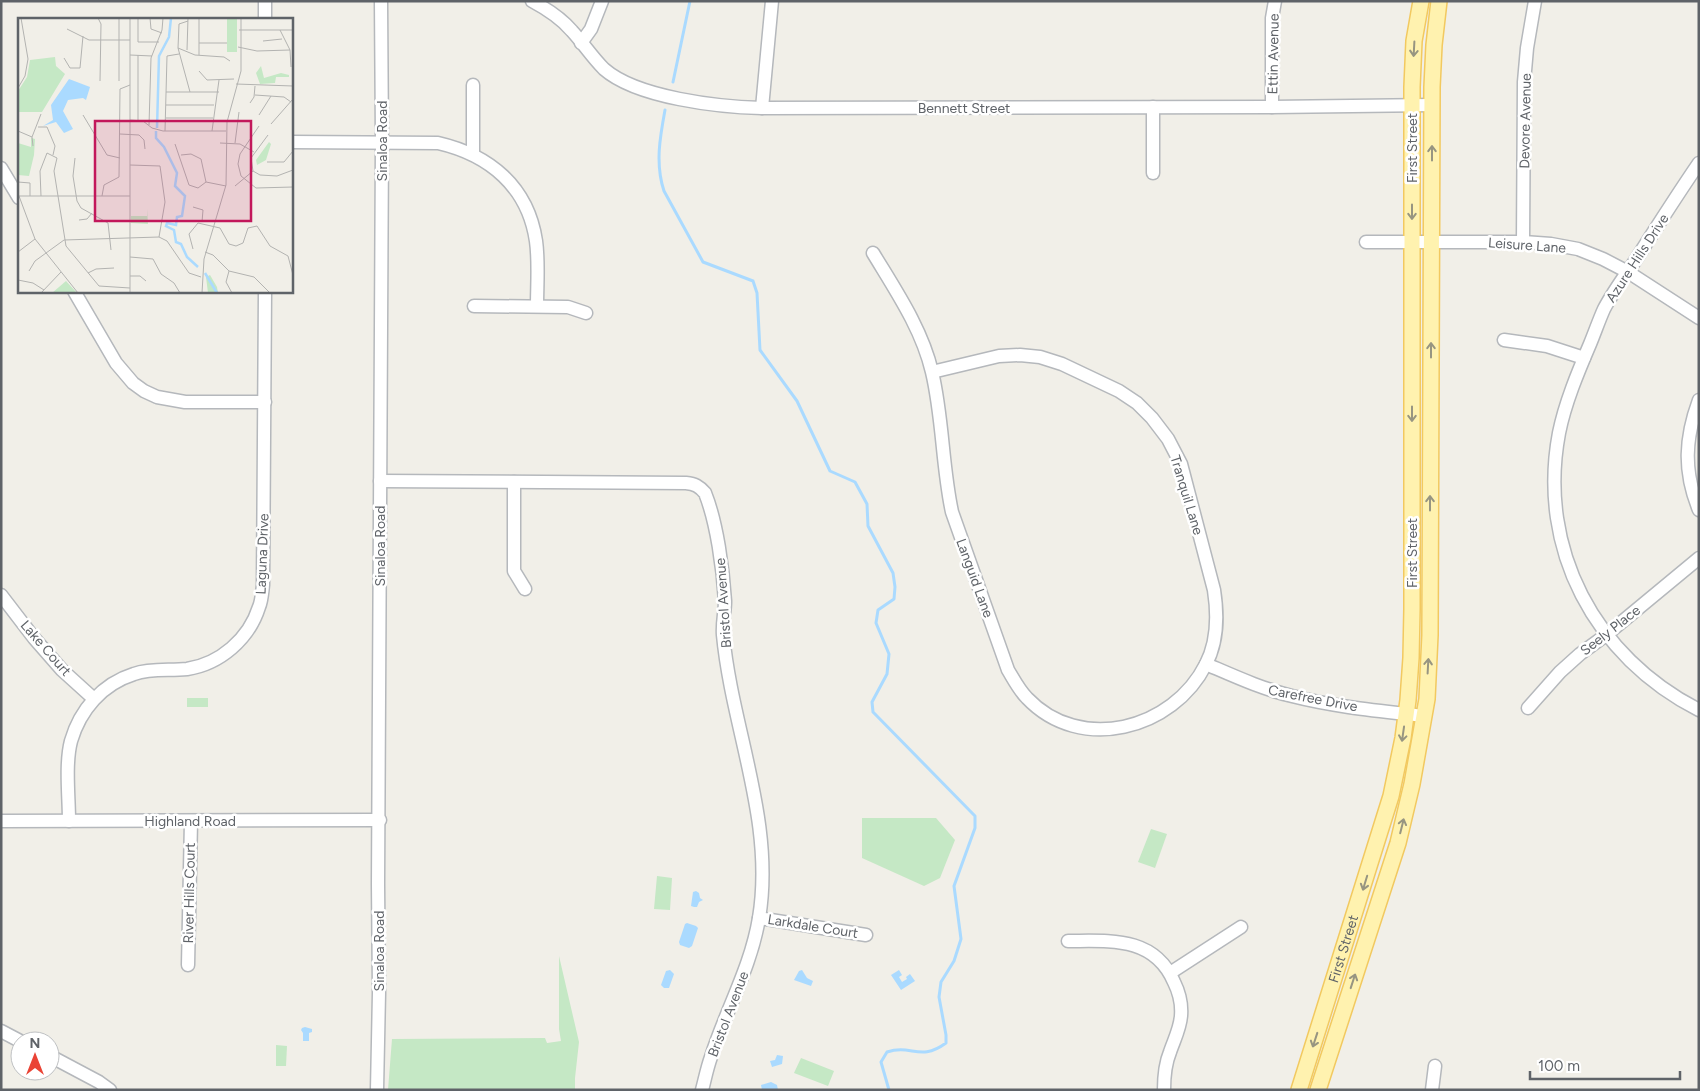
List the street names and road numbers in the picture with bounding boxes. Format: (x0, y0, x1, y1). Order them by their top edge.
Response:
street label: Ettin Avenue (1264, 13, 1283, 95)
street label: Devore Avenue (1516, 73, 1535, 169)
street label: Bennett Street (918, 100, 1010, 117)
street label: Sinaloa Road (374, 101, 391, 181)
street label: First Street (1404, 113, 1421, 183)
street label: Azure Hills Drive (1602, 210, 1673, 306)
street label: Leisure Lane (1487, 234, 1567, 257)
street label: Tranquil Lane (1166, 453, 1207, 537)
street label: Sinaloa Road (372, 506, 389, 586)
street label: Laguna Drive (253, 513, 272, 595)
street label: First Street (1404, 518, 1421, 588)
street label: Languid Lane (952, 536, 997, 620)
street label: Bristol Avenue (712, 557, 735, 649)
street label: Seely Place (1577, 602, 1644, 659)
street label: Lake Court (17, 617, 74, 680)
street label: Carefree Drive (1267, 681, 1359, 716)
street label: Highland Road (144, 813, 236, 830)
street label: River Hills Court (180, 842, 199, 944)
street label: Sinaloa Road (371, 911, 388, 991)
street label: Larkdale Court (766, 911, 859, 942)
street label: First Street (1325, 913, 1362, 985)
street label: Bristol Avenue (704, 969, 753, 1059)

